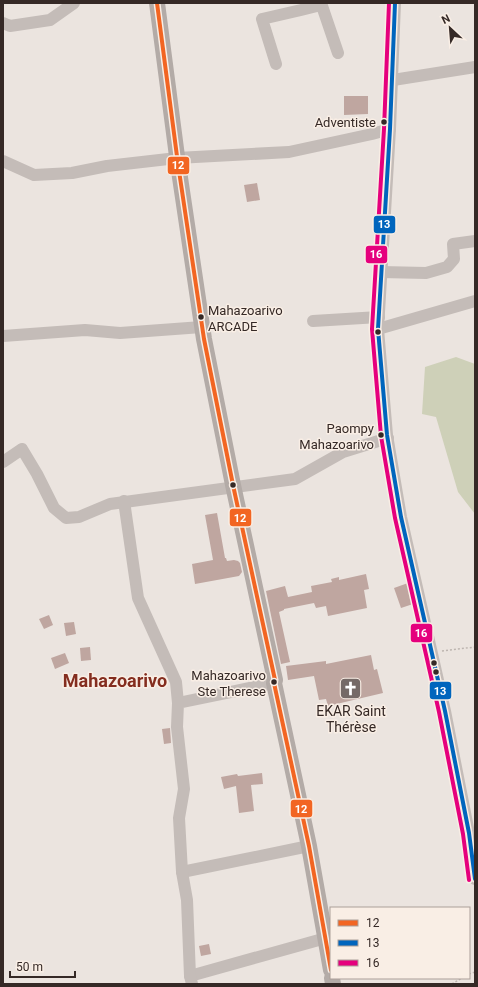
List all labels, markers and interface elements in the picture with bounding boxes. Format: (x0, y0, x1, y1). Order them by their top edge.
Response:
north arrow (430, 8, 470, 48)
text: N (439, 12, 452, 27)
place label: Adventiste (315, 115, 376, 130)
marker: Adventiste (379, 117, 389, 127)
line badge: 12 (167, 156, 190, 175)
text: 12 (172, 159, 184, 172)
line badge: 13 (373, 215, 396, 234)
text: 13 (378, 218, 390, 231)
line badge: 16 (365, 245, 388, 264)
text: 16 (370, 248, 382, 261)
place label: Mahazoarivo ARCADE (208, 303, 283, 334)
marker: Mahazoarivo ARCADE (196, 312, 206, 322)
unlabelled marker (373, 327, 383, 337)
place label: Paompy Mahazoarivo (299, 421, 374, 452)
marker: Paompy Mahazoarivo (376, 430, 386, 440)
unlabelled marker (228, 480, 238, 490)
line badge: 12 (229, 508, 252, 527)
text: 12 (234, 512, 246, 525)
line badge: 16 (410, 623, 433, 643)
text: 16 (415, 627, 427, 640)
unlabelled marker (429, 658, 439, 668)
unlabelled marker (431, 667, 441, 677)
place label: Mahazoarivo Ste Therese (191, 668, 266, 699)
district label: Mahazoarivo (63, 670, 167, 691)
church icon: EKAR Saint Thérèse (338, 676, 364, 702)
marker: Mahazoarivo Ste Therese (269, 677, 279, 687)
line badge: 13 (429, 681, 452, 700)
text: 13 (434, 685, 446, 698)
place label: EKAR Saint Thérèse (316, 703, 386, 735)
line badge: 12 (290, 799, 313, 818)
text: 12 (295, 803, 307, 816)
legend (330, 907, 470, 979)
text: 12 (366, 916, 380, 930)
text: 13 (366, 936, 380, 950)
scale bar (10, 953, 75, 979)
text: 16 (366, 956, 380, 970)
text: 50 m (16, 960, 43, 974)

